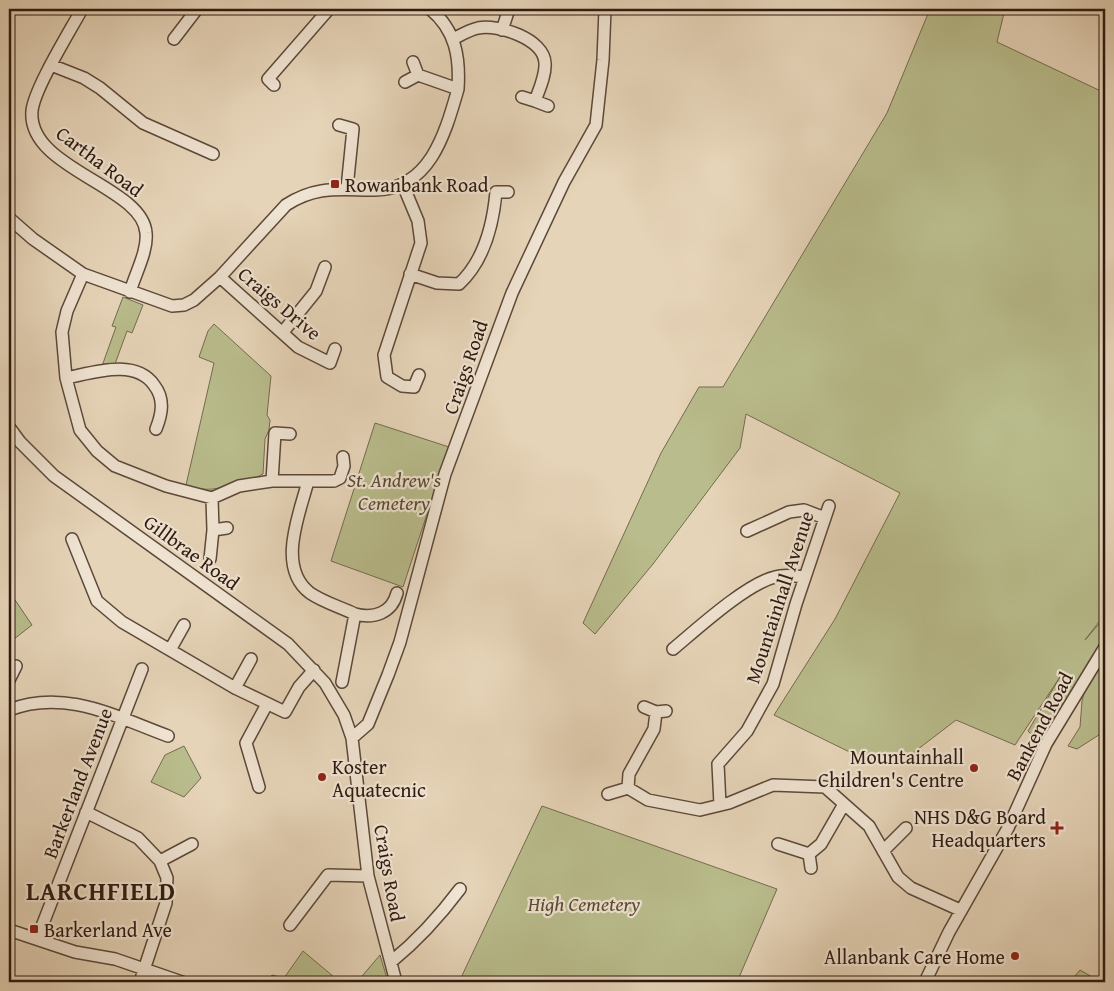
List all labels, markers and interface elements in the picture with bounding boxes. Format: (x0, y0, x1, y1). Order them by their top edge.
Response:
street label: Cartha Road (50, 119, 150, 204)
place label: Rowanbank Road (345, 170, 489, 199)
marker: Rowanbank Road (329, 178, 341, 190)
street label: Craigs Drive (232, 259, 328, 347)
street label: Craigs Road (435, 316, 495, 418)
park label: St. Andrew's Cemetery (347, 465, 442, 517)
street label: Gillbrae Road (138, 507, 246, 597)
street label: Mountainhall Avenue (737, 507, 821, 687)
street label: Bankend Road (998, 666, 1080, 785)
street label: Barkerland Avenue (35, 703, 119, 863)
place label: Mountainhall Children's Centre (818, 742, 964, 794)
place label: Koster Aquatecnic (332, 752, 426, 804)
marker: Mountainhall Children's Centre (968, 762, 980, 774)
marker: Koster Aquatecnic (316, 771, 328, 783)
place label: NHS D&G Board Headquarters (914, 802, 1046, 854)
marker: NHS D&G Board Headquarters (1050, 821, 1064, 835)
street label: Craigs Road (367, 822, 413, 924)
district label: LARCHFIELD (26, 873, 176, 909)
park label: High Cemetery (527, 889, 640, 918)
place label: Barkerland Ave (44, 915, 172, 944)
marker: Barkerland Ave (28, 923, 40, 935)
place label: Allanbank Care Home (824, 942, 1005, 971)
marker: Allanbank Care Home (1009, 950, 1021, 962)

